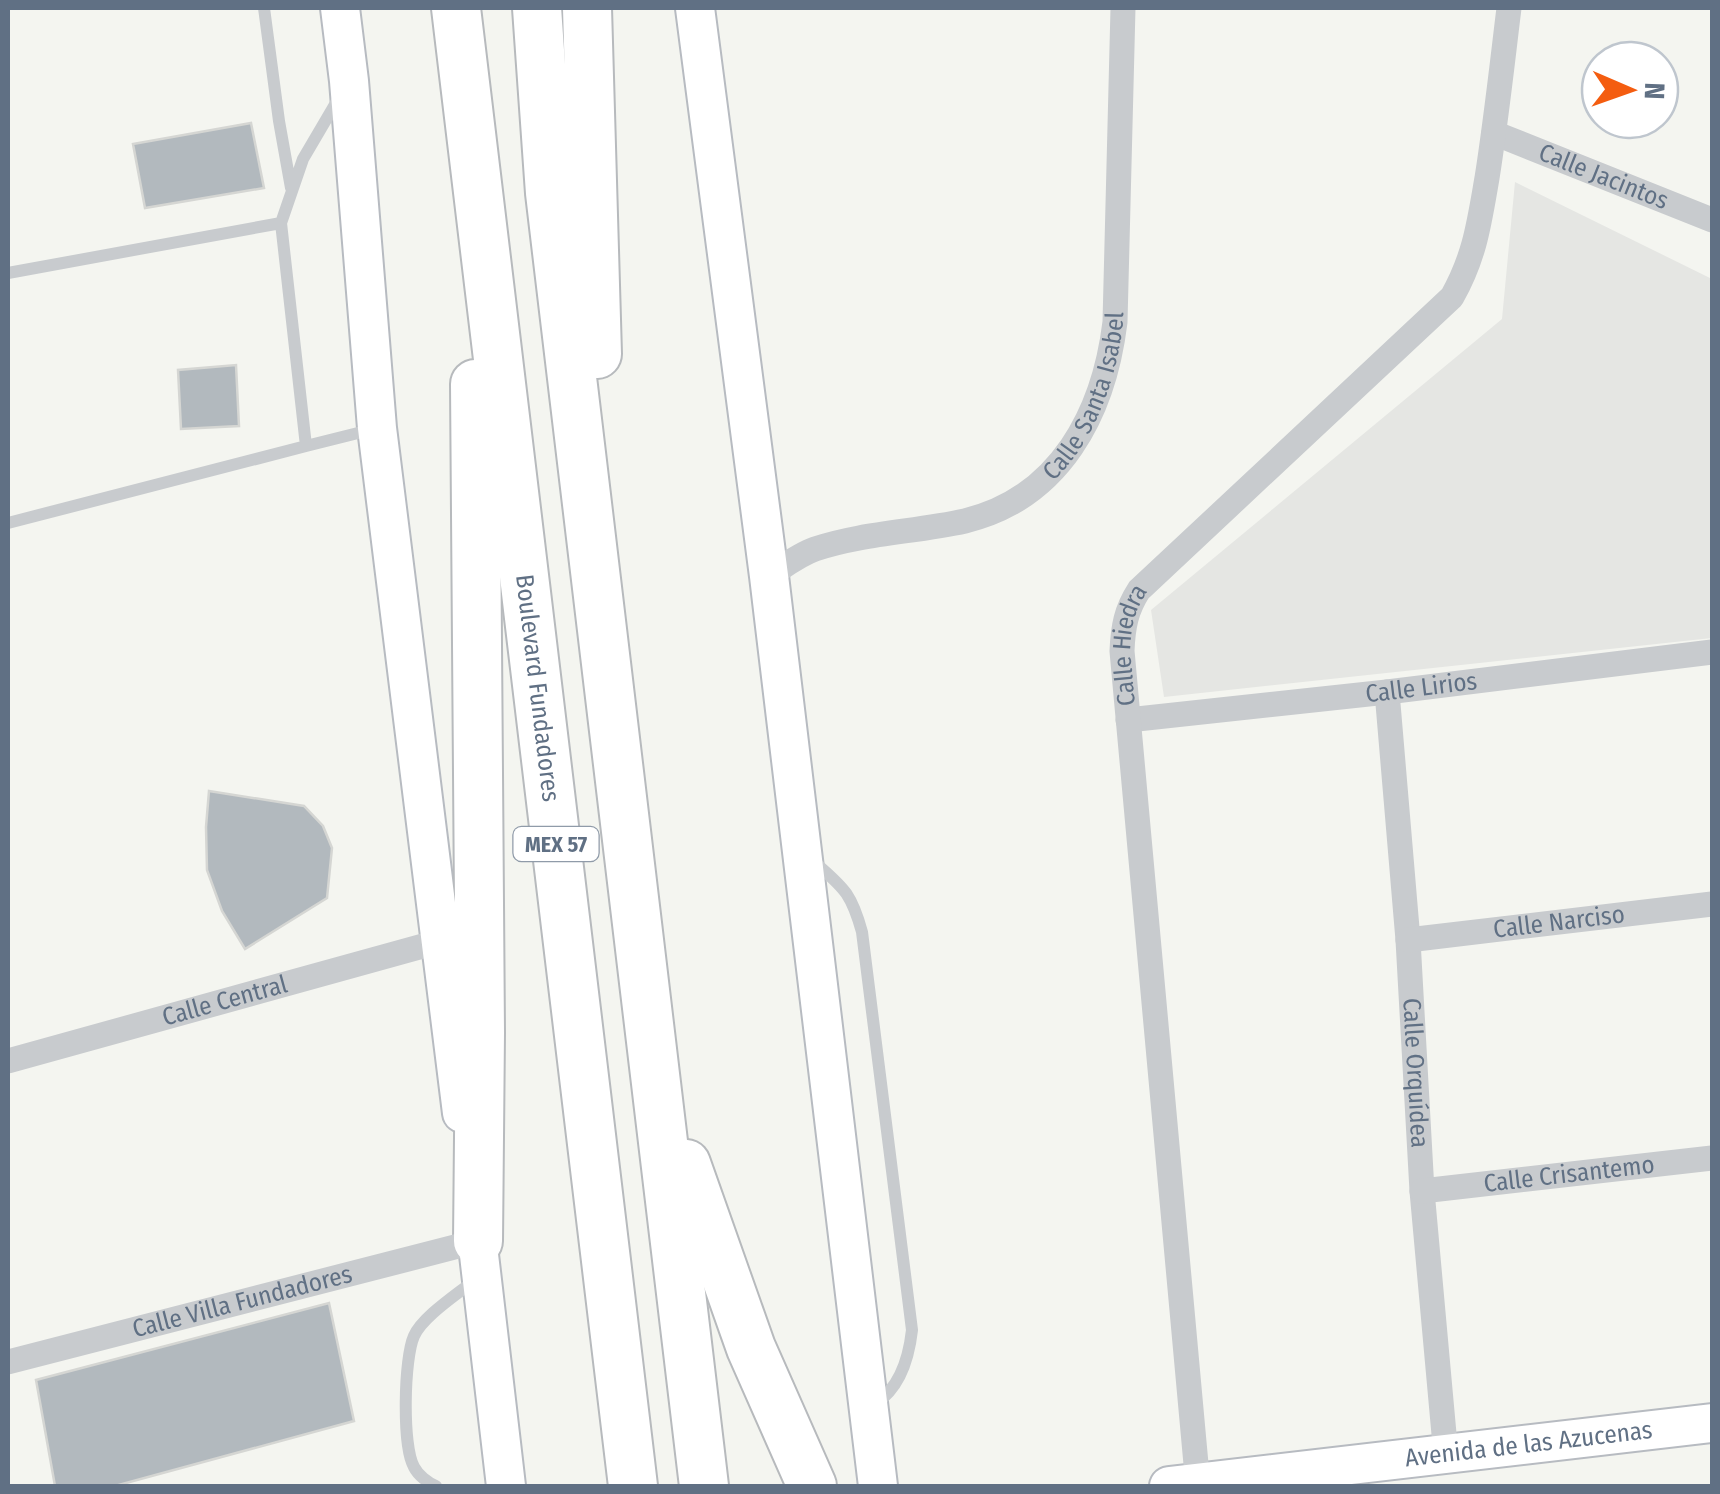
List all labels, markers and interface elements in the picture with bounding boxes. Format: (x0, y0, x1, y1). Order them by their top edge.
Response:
north arrow (1580, 40, 1680, 140)
text: N (1638, 82, 1671, 100)
street label: Calle Jacintos (1535, 137, 1673, 216)
street label: Calle Santa Isabel (1037, 311, 1130, 486)
street label: Boulevard Fundadores (509, 573, 566, 803)
street label: Calle Hiedra (1107, 579, 1154, 707)
street label: Calle Lirios (1364, 666, 1479, 709)
road number: MEX 57 (514, 827, 598, 861)
street label: Calle Narciso (1492, 899, 1626, 945)
street label: Calle Central (159, 969, 291, 1033)
street label: Calle Orquídea (1396, 997, 1435, 1149)
street label: Calle Crisantemo (1482, 1150, 1656, 1199)
street label: Calle Villa Fundadores (129, 1259, 355, 1344)
street label: Avenida de las Azucenas (1403, 1415, 1654, 1474)

